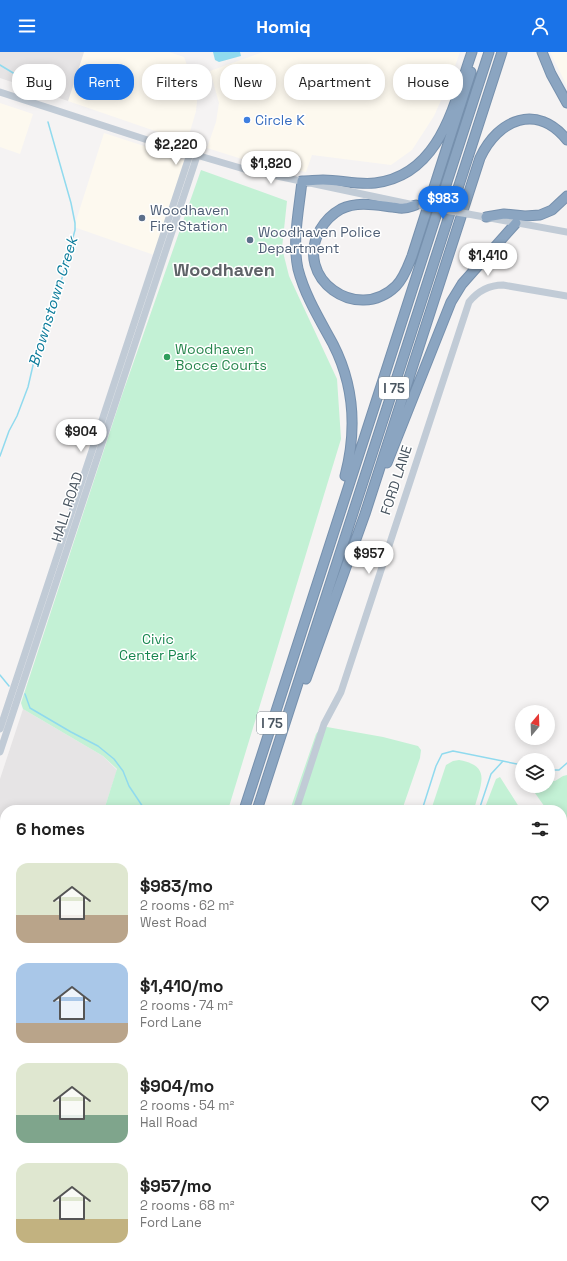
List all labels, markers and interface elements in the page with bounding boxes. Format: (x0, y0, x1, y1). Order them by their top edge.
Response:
icon: menu (16, 15, 38, 37)
text: Homiq (256, 15, 311, 38)
icon: person (529, 15, 551, 37)
chip: Buy (12, 64, 66, 100)
chip: Rent (74, 64, 134, 100)
chip: Filters (142, 64, 212, 100)
chip: New (220, 64, 276, 100)
chip: Apartment (284, 64, 385, 100)
chip: House (393, 64, 463, 100)
place label: Circle K (255, 111, 305, 129)
marker: Circle K (242, 115, 252, 125)
pin: $2,220 (143, 132, 209, 166)
text: $2,220 (154, 136, 198, 153)
pin: $1,820 (238, 151, 304, 185)
text: $1,820 (250, 155, 292, 172)
pin: $983 (419, 186, 467, 220)
text: $983 (427, 190, 459, 207)
place label: Woodhaven Fire Station (150, 201, 229, 235)
marker: Woodhaven Fire Station (137, 213, 147, 223)
place label: Woodhaven Police Department (258, 223, 381, 257)
water label: Brownstown Creek (24, 233, 82, 369)
marker: Woodhaven Police Department (245, 235, 255, 245)
pin: $1,410 (455, 243, 521, 277)
text: $1,410 (468, 247, 508, 264)
district label: Woodhaven (173, 258, 275, 281)
place label: Woodhaven Bocce Courts (175, 340, 267, 374)
marker: Woodhaven Bocce Courts (162, 352, 172, 362)
road number: I 75 (379, 377, 409, 399)
pin: $904 (57, 419, 105, 453)
text: $904 (65, 423, 97, 440)
street label: FORD LANE (376, 443, 416, 517)
street label: HALL ROAD (47, 470, 87, 544)
pin: $957 (345, 541, 393, 575)
text: $957 (354, 545, 384, 562)
park label: Civic Center Park (119, 630, 198, 664)
north arrow (515, 705, 555, 745)
map controls (515, 705, 555, 793)
road number: I 75 (257, 712, 287, 734)
button: layers (515, 753, 555, 793)
text: 6 homes (16, 818, 85, 840)
icon: filters (529, 818, 551, 840)
text: $983/mo (140, 875, 213, 897)
icon: home (48, 879, 96, 927)
icon: heart (529, 892, 551, 914)
text: 2 rooms · 62 m² (140, 897, 234, 914)
text: West Road (140, 914, 207, 931)
text: $1,410/mo (140, 975, 223, 997)
icon: home (48, 979, 96, 1027)
icon: heart (529, 992, 551, 1014)
text: 2 rooms · 74 m² (140, 997, 233, 1014)
text: Ford Lane (140, 1014, 202, 1031)
text: $904/mo (140, 1075, 214, 1097)
icon: home (48, 1079, 96, 1127)
icon: heart (529, 1092, 551, 1114)
text: 2 rooms · 54 m² (140, 1097, 234, 1114)
text: Hall Road (140, 1114, 198, 1131)
text: $957/mo (140, 1175, 212, 1197)
icon: home (48, 1179, 96, 1227)
icon: heart (529, 1192, 551, 1214)
text: 2 rooms · 68 m² (140, 1197, 234, 1214)
text: Ford Lane (140, 1214, 202, 1231)

